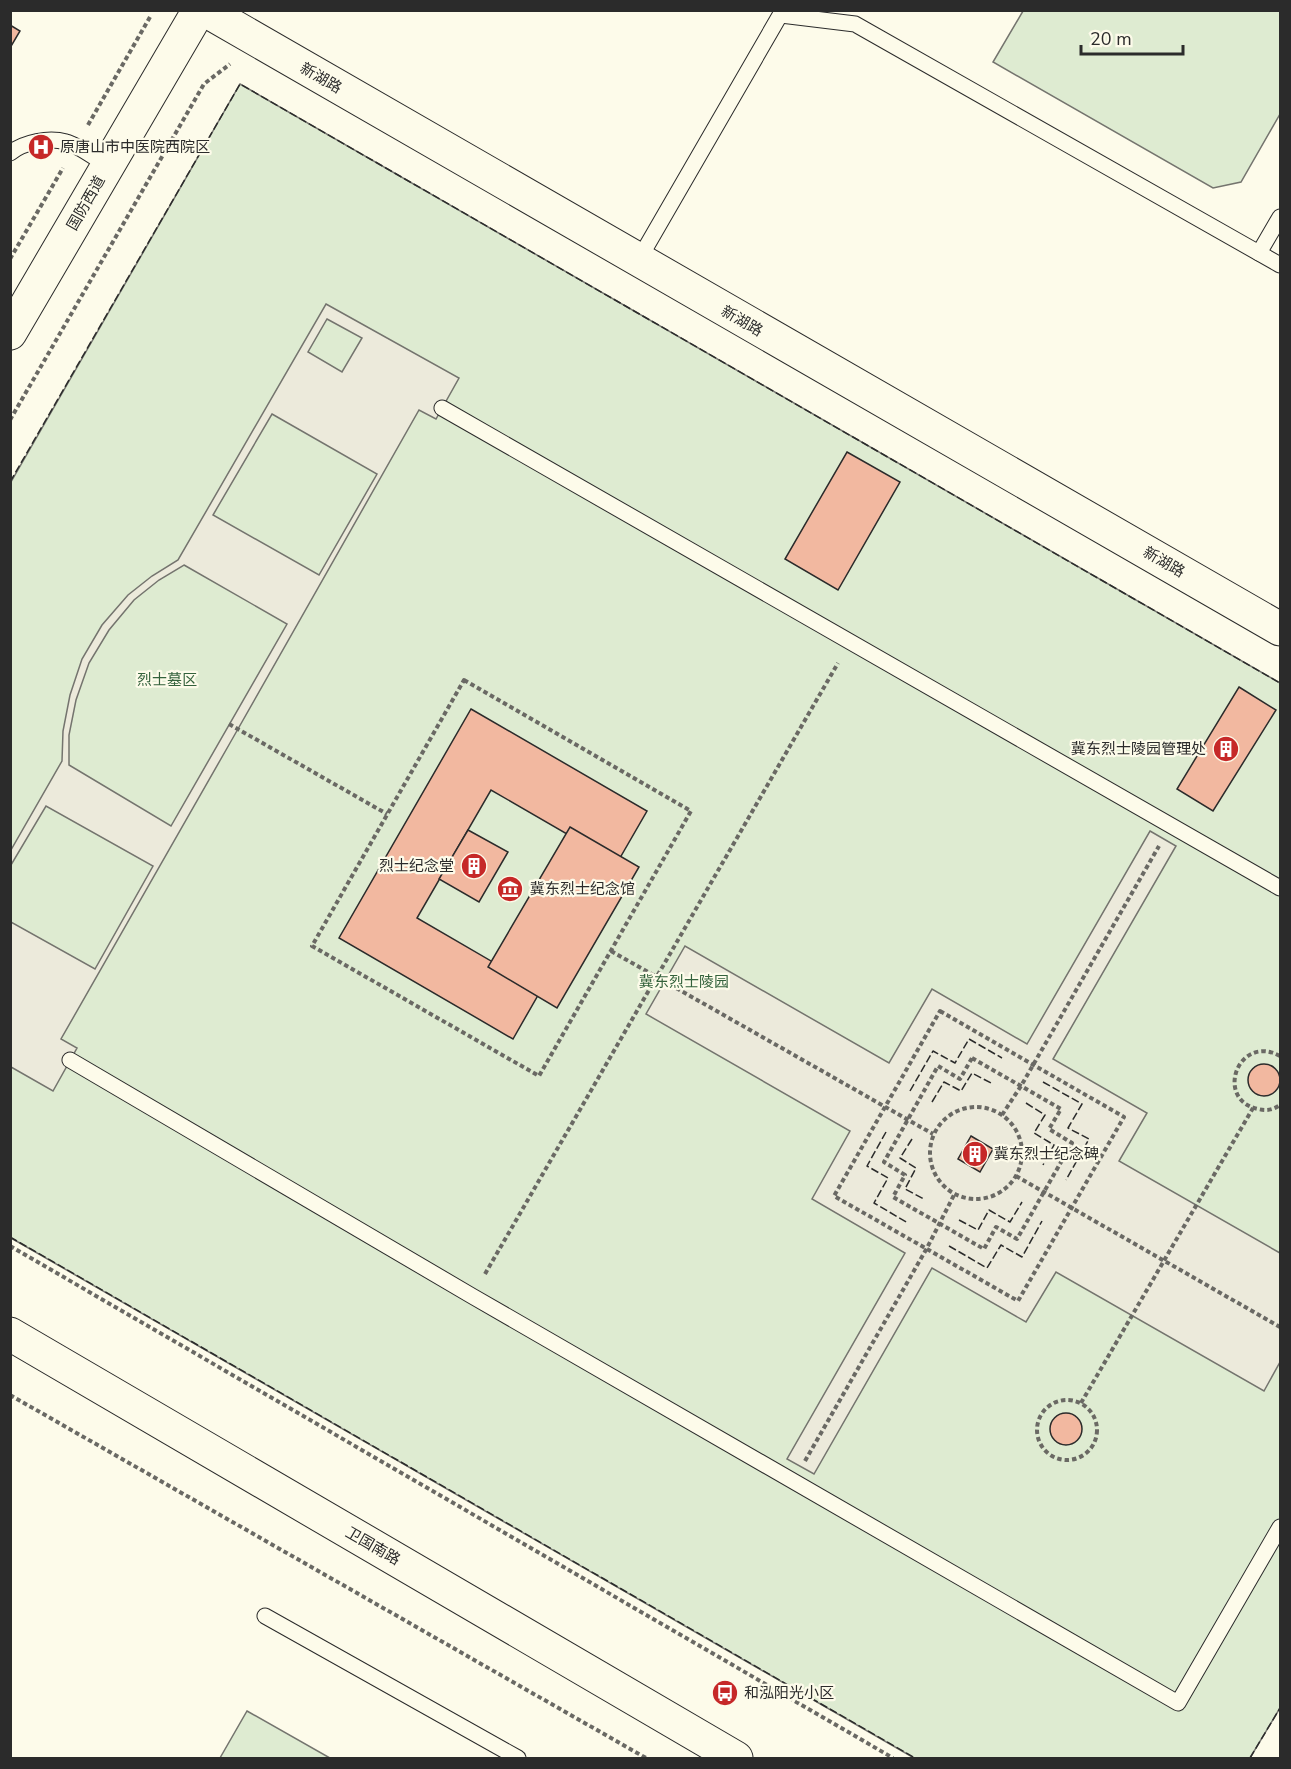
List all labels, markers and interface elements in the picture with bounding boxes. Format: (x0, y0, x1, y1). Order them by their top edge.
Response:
scale bar (1081, 18, 1183, 56)
text: 20 m (1090, 27, 1132, 51)
street label: 新湖路 (297, 58, 345, 98)
hospital icon: 原唐山市中医院西院区 (26, 132, 56, 162)
place label: 原唐山市中医院西院区 (60, 137, 210, 157)
street label: 国防西道 (62, 172, 110, 234)
street label: 新湖路 (718, 301, 766, 341)
street label: 新湖路 (1140, 542, 1188, 582)
park label: 烈士墓区 (137, 670, 197, 690)
building icon: 冀东烈士陵园管理处 (1211, 734, 1241, 764)
place label: 冀东烈士陵园管理处 (1071, 739, 1206, 759)
building icon: 烈士纪念堂 (459, 851, 489, 881)
place label: 烈士纪念堂 (379, 856, 454, 876)
museum icon: 冀东烈士纪念馆 (495, 874, 525, 904)
place label: 冀东烈士纪念馆 (530, 879, 635, 899)
park label: 冀东烈士陵园 (639, 972, 729, 992)
building icon: 冀东烈士纪念碑 (960, 1139, 990, 1169)
place label: 冀东烈士纪念碑 (994, 1144, 1099, 1164)
street label: 卫国南路 (342, 1522, 404, 1570)
bus stop icon: 和泓阳光小区 (710, 1678, 740, 1708)
place label: 和泓阳光小区 (744, 1683, 834, 1703)

